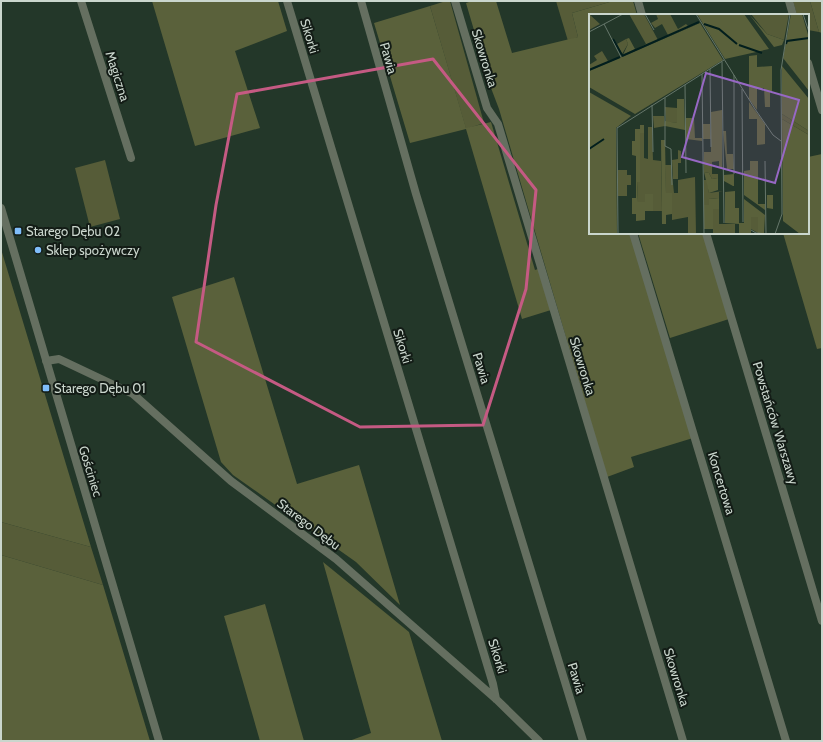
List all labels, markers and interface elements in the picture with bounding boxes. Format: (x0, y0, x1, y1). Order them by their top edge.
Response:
inset map (589, 14, 809, 234)
street label: Sikorki (297, 17, 323, 55)
street label: Skowronka (469, 27, 502, 90)
street label: Pawia (377, 41, 401, 76)
street label: Magiczna (102, 49, 134, 104)
place label: Starego Dębu 02 (26, 223, 120, 239)
marker: Starego Dębu 02 (13, 226, 23, 236)
place label: Sklep spożywczy (46, 242, 140, 258)
marker: Sklep spożywczy (33, 245, 43, 255)
street label: Sikorki (390, 327, 416, 365)
street label: Skowronka (567, 335, 600, 398)
street label: Pawia (470, 350, 495, 386)
street label: Powstańców Warszawy (750, 359, 802, 487)
place label: Starego Dębu 01 (54, 380, 146, 396)
marker: Starego Dębu 01 (41, 383, 51, 393)
street label: Gościniec (76, 444, 106, 499)
street label: Koncertowa (705, 450, 739, 517)
street label: Starego Dębu (274, 495, 344, 553)
street label: Sikorki (485, 637, 511, 675)
street label: Skowronka (661, 646, 694, 709)
street label: Pawia (565, 660, 590, 696)

